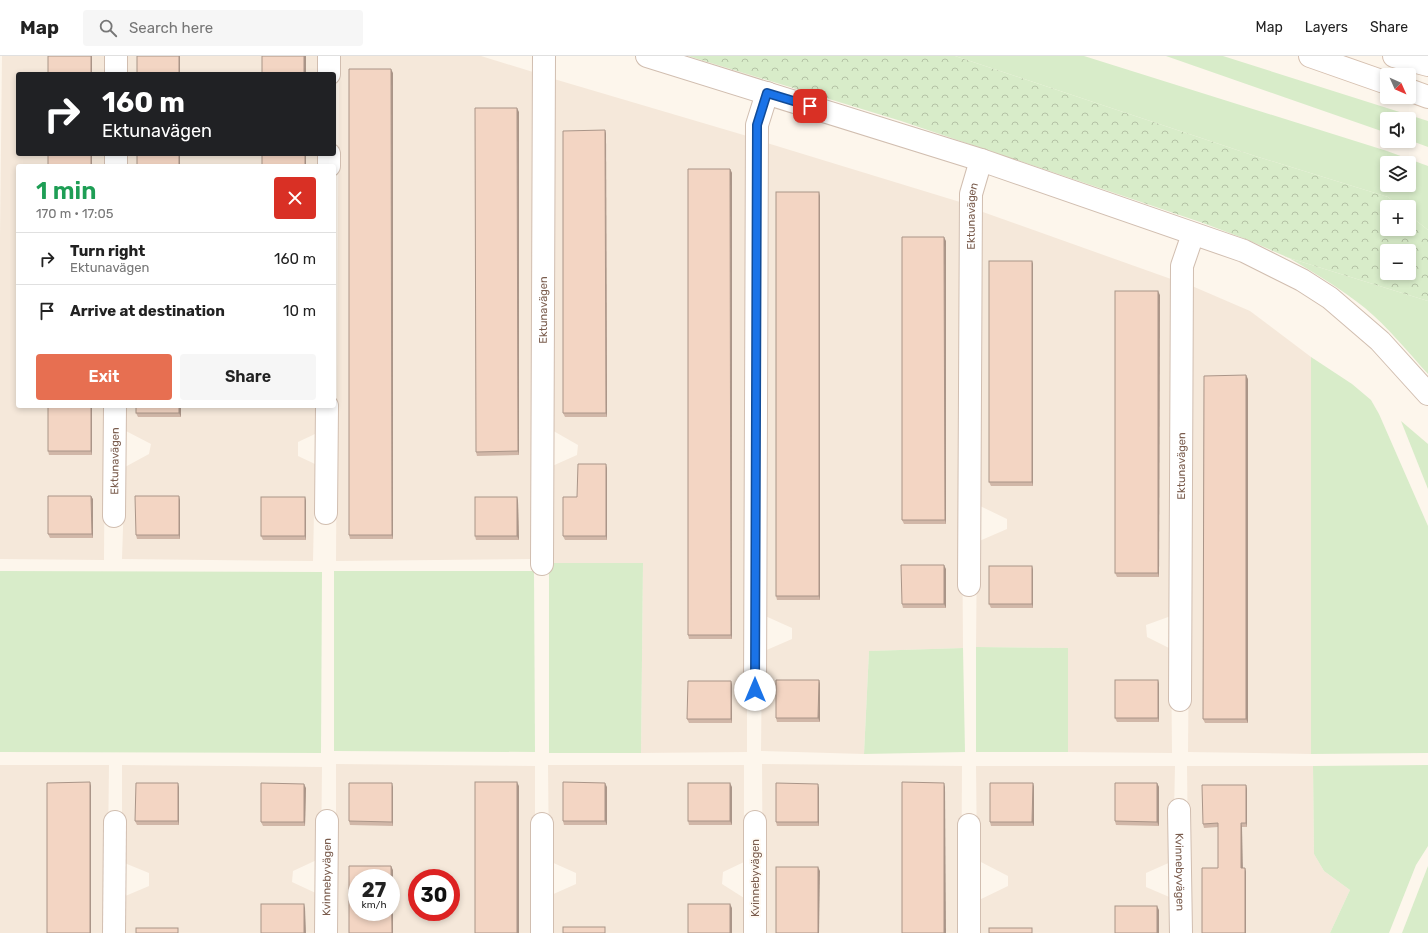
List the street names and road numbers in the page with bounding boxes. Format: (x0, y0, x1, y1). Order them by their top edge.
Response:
street label: Ektunavägen (965, 181, 981, 250)
street label: Ektunavägen (537, 276, 550, 344)
street label: Ektunavägen (108, 427, 122, 495)
street label: Ektunavägen (1175, 432, 1188, 500)
street label: Kvinnebyvägen (1172, 833, 1187, 911)
street label: Kvinnebyvägen (320, 838, 334, 916)
street label: Kvinnebyvägen (749, 839, 762, 917)

